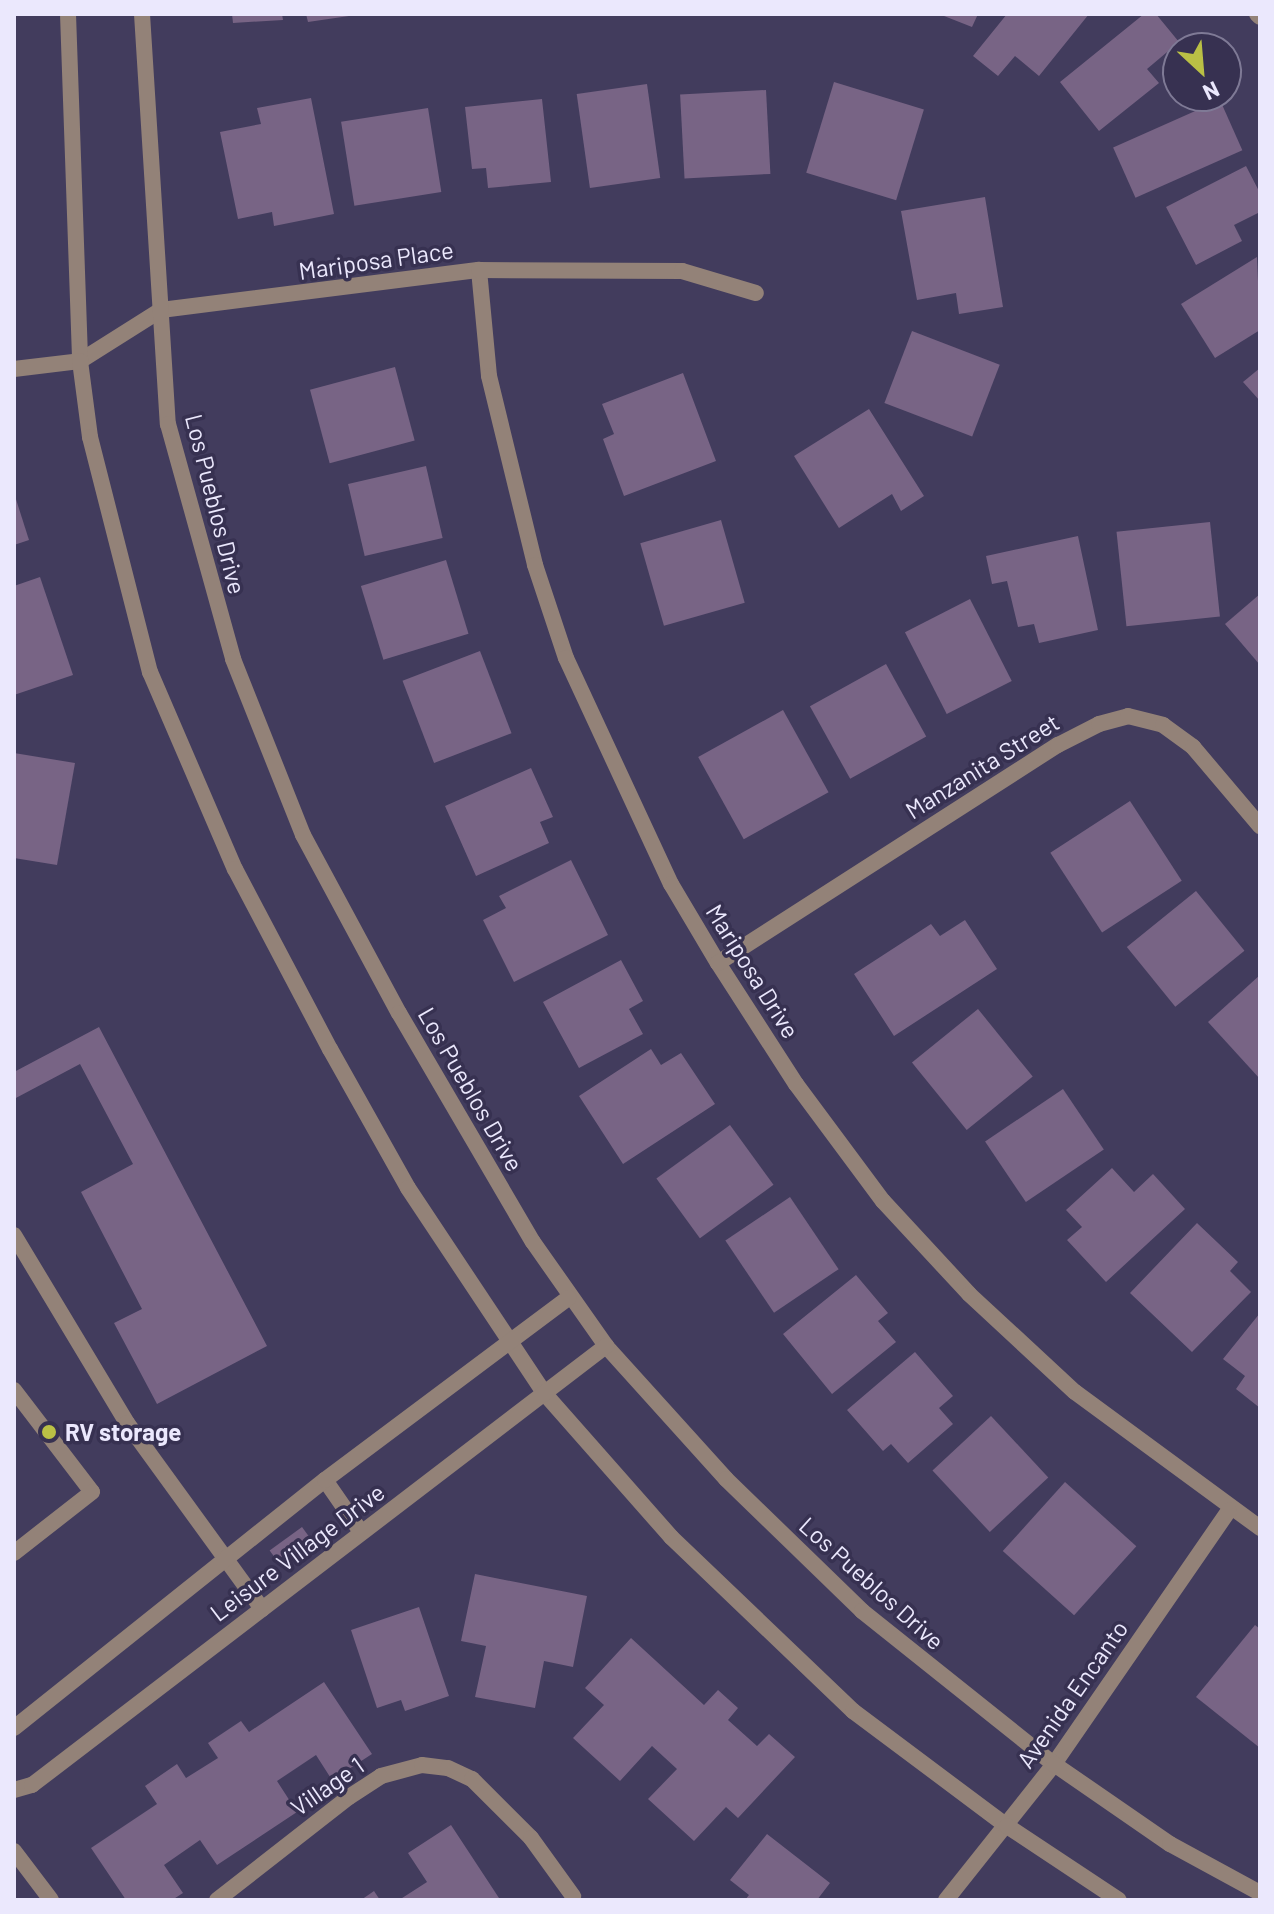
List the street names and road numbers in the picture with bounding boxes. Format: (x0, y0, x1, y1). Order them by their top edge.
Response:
street label: Mariposa Place (297, 235, 455, 285)
street label: Los Pueblos Drive (180, 411, 252, 597)
street label: Manzanita Street (900, 707, 1064, 825)
street label: Mariposa Drive (700, 899, 806, 1043)
street label: Los Pueblos Drive (412, 1002, 530, 1176)
street label: Leisure Village Drive (204, 1477, 390, 1627)
street label: Los Pueblos Drive (794, 1511, 950, 1655)
street label: Avenida Encanto (1010, 1615, 1134, 1773)
street label: Village 1 (285, 1751, 369, 1821)

